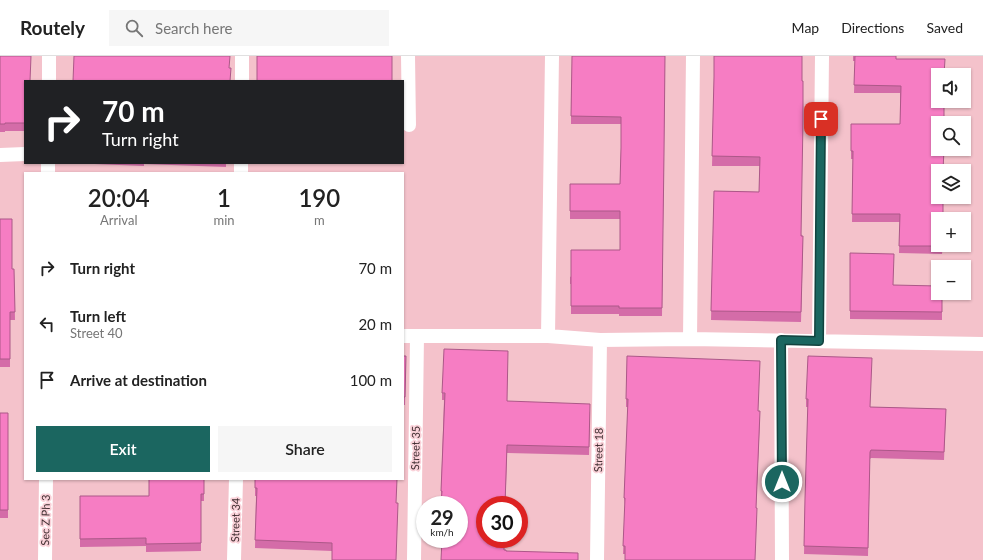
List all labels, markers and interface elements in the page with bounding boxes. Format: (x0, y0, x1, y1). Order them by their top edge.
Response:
search box (109, 10, 389, 46)
text: Routely (20, 16, 85, 39)
icon: search (123, 17, 145, 39)
text: Search here (155, 19, 232, 37)
text: Map (792, 19, 819, 36)
text: Directions (841, 19, 904, 36)
text: Saved (926, 19, 963, 36)
map controls (931, 68, 971, 300)
button: sound (931, 68, 971, 108)
text: 70 m (102, 94, 165, 128)
icon: right (36, 96, 88, 148)
pin (804, 102, 838, 136)
icon: arrive (810, 108, 832, 130)
button: search (931, 116, 971, 156)
text: Turn right (102, 128, 179, 150)
button: layers (931, 164, 971, 204)
text: 20:04 (88, 183, 150, 212)
text: 1 (217, 183, 231, 212)
text: 190 (298, 183, 340, 212)
text: Arrival (100, 212, 137, 228)
text: min (213, 212, 235, 228)
text: m (314, 212, 325, 228)
button: + (931, 212, 971, 252)
icon: right (36, 257, 58, 279)
text: Turn right (70, 259, 135, 277)
text: 70 m (358, 259, 392, 277)
button: − (931, 260, 971, 300)
text: Turn left (70, 307, 126, 325)
icon: left (36, 313, 58, 335)
text: 20 m (358, 315, 392, 333)
text: Street 40 (70, 325, 123, 341)
icon: arrive (36, 369, 58, 391)
text: Arrive at destination (70, 371, 207, 389)
text: 100 m (350, 371, 392, 389)
button: Exit (36, 426, 210, 472)
button: Share (218, 426, 392, 472)
street label: Street 35 (408, 426, 422, 470)
street label: Street 18 (591, 428, 605, 472)
position arrow (761, 461, 803, 503)
street label: Sec Z Ph 3 (38, 494, 52, 546)
speed limit sign: 30 (476, 496, 528, 548)
street label: Street 34 (228, 497, 242, 542)
text: 29 (430, 505, 454, 529)
text: km/h (430, 526, 454, 538)

